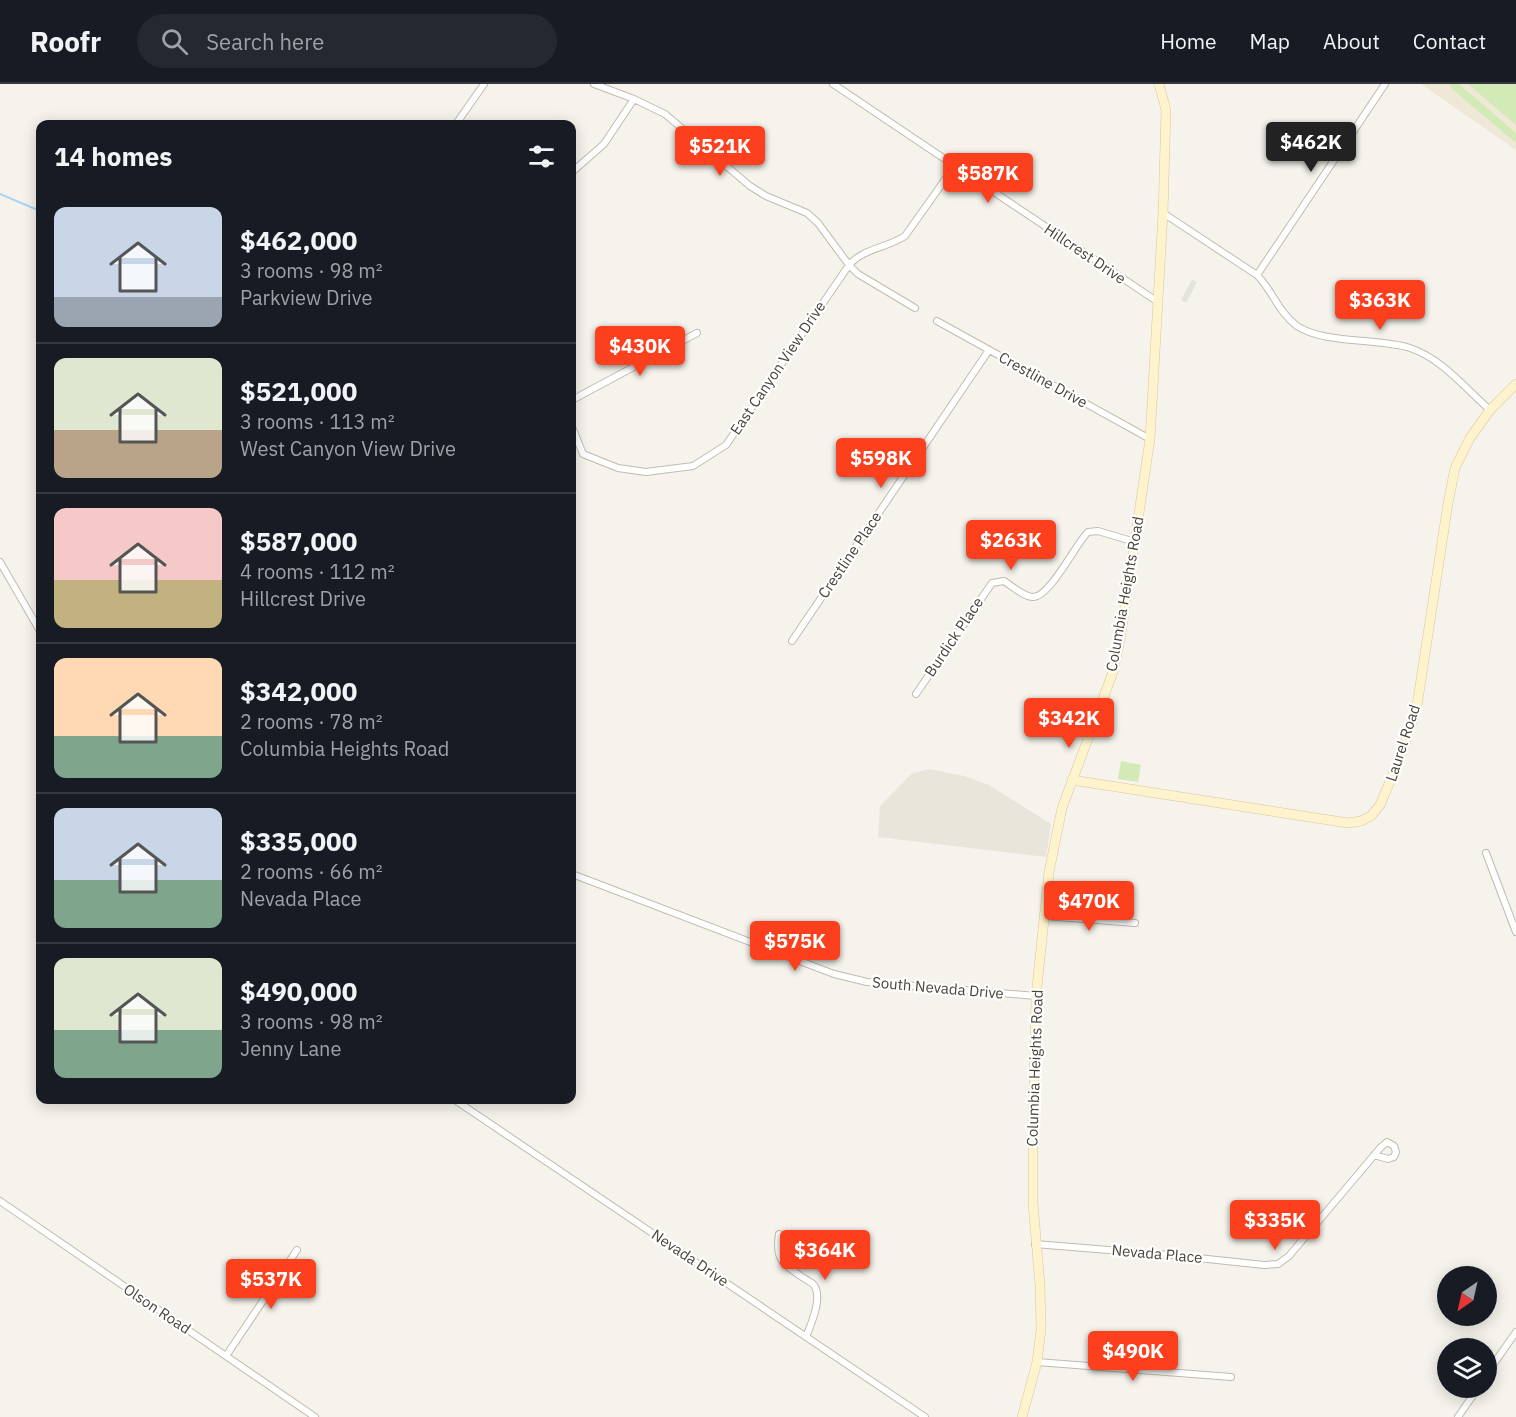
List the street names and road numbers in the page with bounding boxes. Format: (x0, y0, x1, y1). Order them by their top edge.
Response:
street label: Hillcrest Drive (1041, 219, 1130, 288)
street label: East Canyon View Drive (726, 297, 829, 438)
street label: Crestline Drive (996, 347, 1091, 412)
street label: Crestline Place (814, 508, 886, 602)
street label: Columbia Heights Road (1102, 515, 1147, 673)
street label: Burdick Place (920, 593, 987, 680)
street label: Laurel Road (1381, 702, 1424, 784)
street label: South Nevada Drive (871, 972, 1005, 1003)
street label: Columbia Heights Road (1022, 989, 1047, 1147)
street label: Nevada Drive (648, 1225, 733, 1290)
street label: Nevada Place (1111, 1240, 1203, 1267)
street label: Olson Road (120, 1279, 194, 1338)

